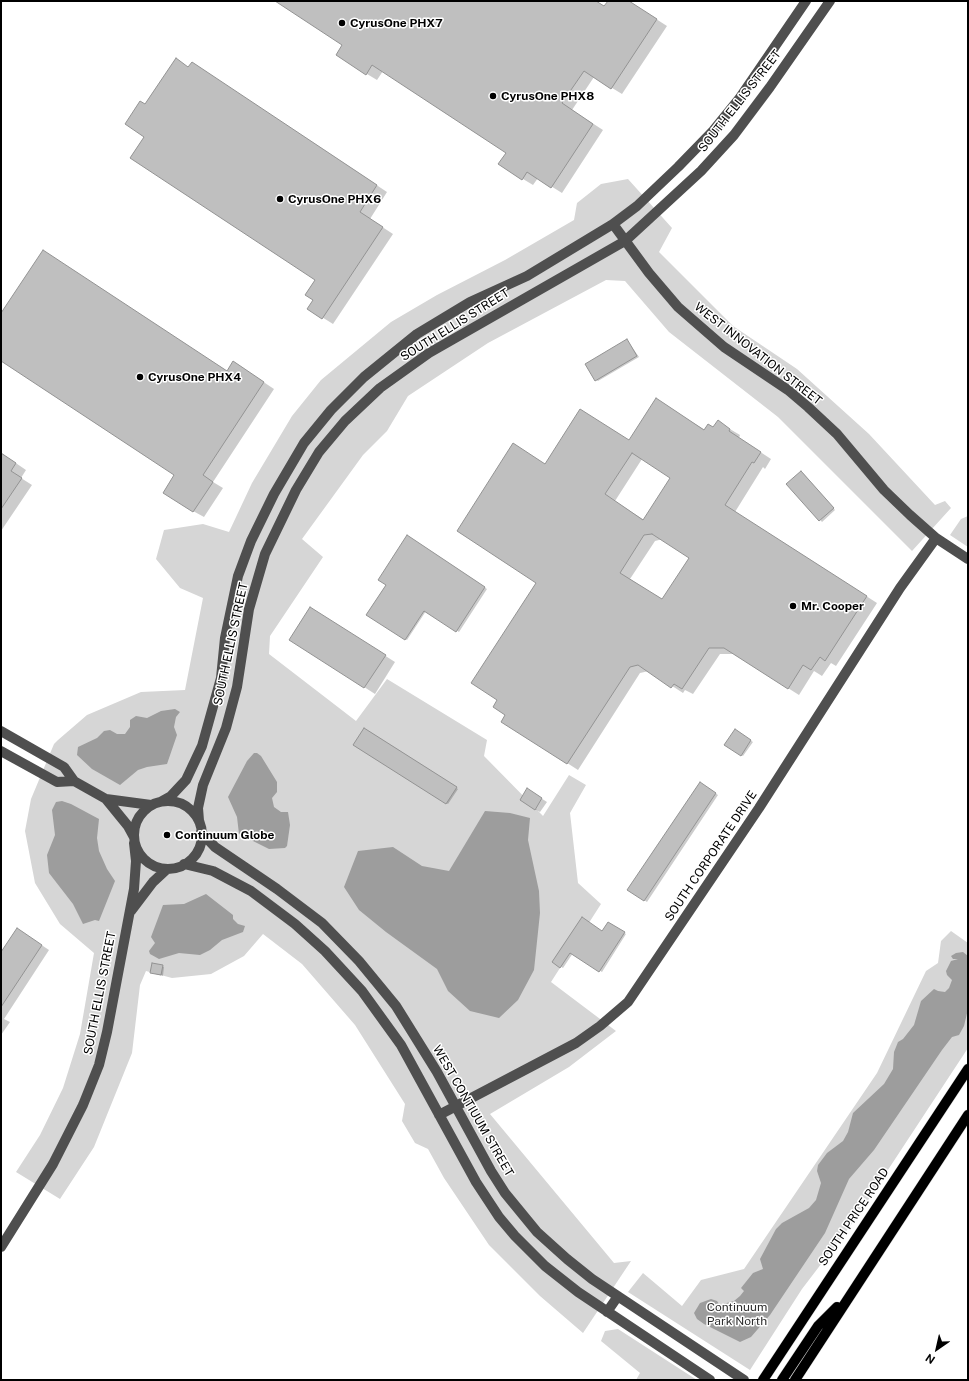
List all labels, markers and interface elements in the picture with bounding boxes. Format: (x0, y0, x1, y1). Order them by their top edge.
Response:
place label: CyrusOne PHX7 (350, 16, 443, 30)
marker: CyrusOne PHX7 (337, 18, 347, 28)
street label: SOUTH ELLIS STREET (696, 47, 784, 155)
place label: CyrusOne PHX8 (501, 89, 594, 103)
marker: CyrusOne PHX8 (488, 91, 498, 101)
place label: CyrusOne PHX6 (288, 192, 381, 206)
marker: CyrusOne PHX6 (275, 194, 285, 204)
street label: SOUTH ELLIS STREET (398, 286, 512, 364)
street label: WEST INNOVATION STREET (691, 300, 825, 408)
place label: CyrusOne PHX4 (148, 370, 241, 384)
marker: CyrusOne PHX4 (135, 372, 145, 382)
street label: SOUTH ELLIS STREET (211, 581, 251, 707)
place label: Mr. Cooper (801, 599, 864, 613)
marker: Mr. Cooper (788, 601, 798, 611)
street label: SOUTH CORPORATE DRIVE (662, 788, 760, 924)
place label: Continuum Globe (175, 828, 274, 842)
marker: Continuum Globe (162, 830, 172, 840)
street label: SOUTH ELLIS STREET (81, 930, 119, 1056)
street label: WEST CONTIUUM STREET (429, 1043, 517, 1179)
street label: SOUTH PRICE ROAD (816, 1165, 892, 1269)
park label: Continuum Park North (707, 1300, 767, 1328)
north arrow (917, 1329, 957, 1369)
text: N (923, 1352, 937, 1366)

